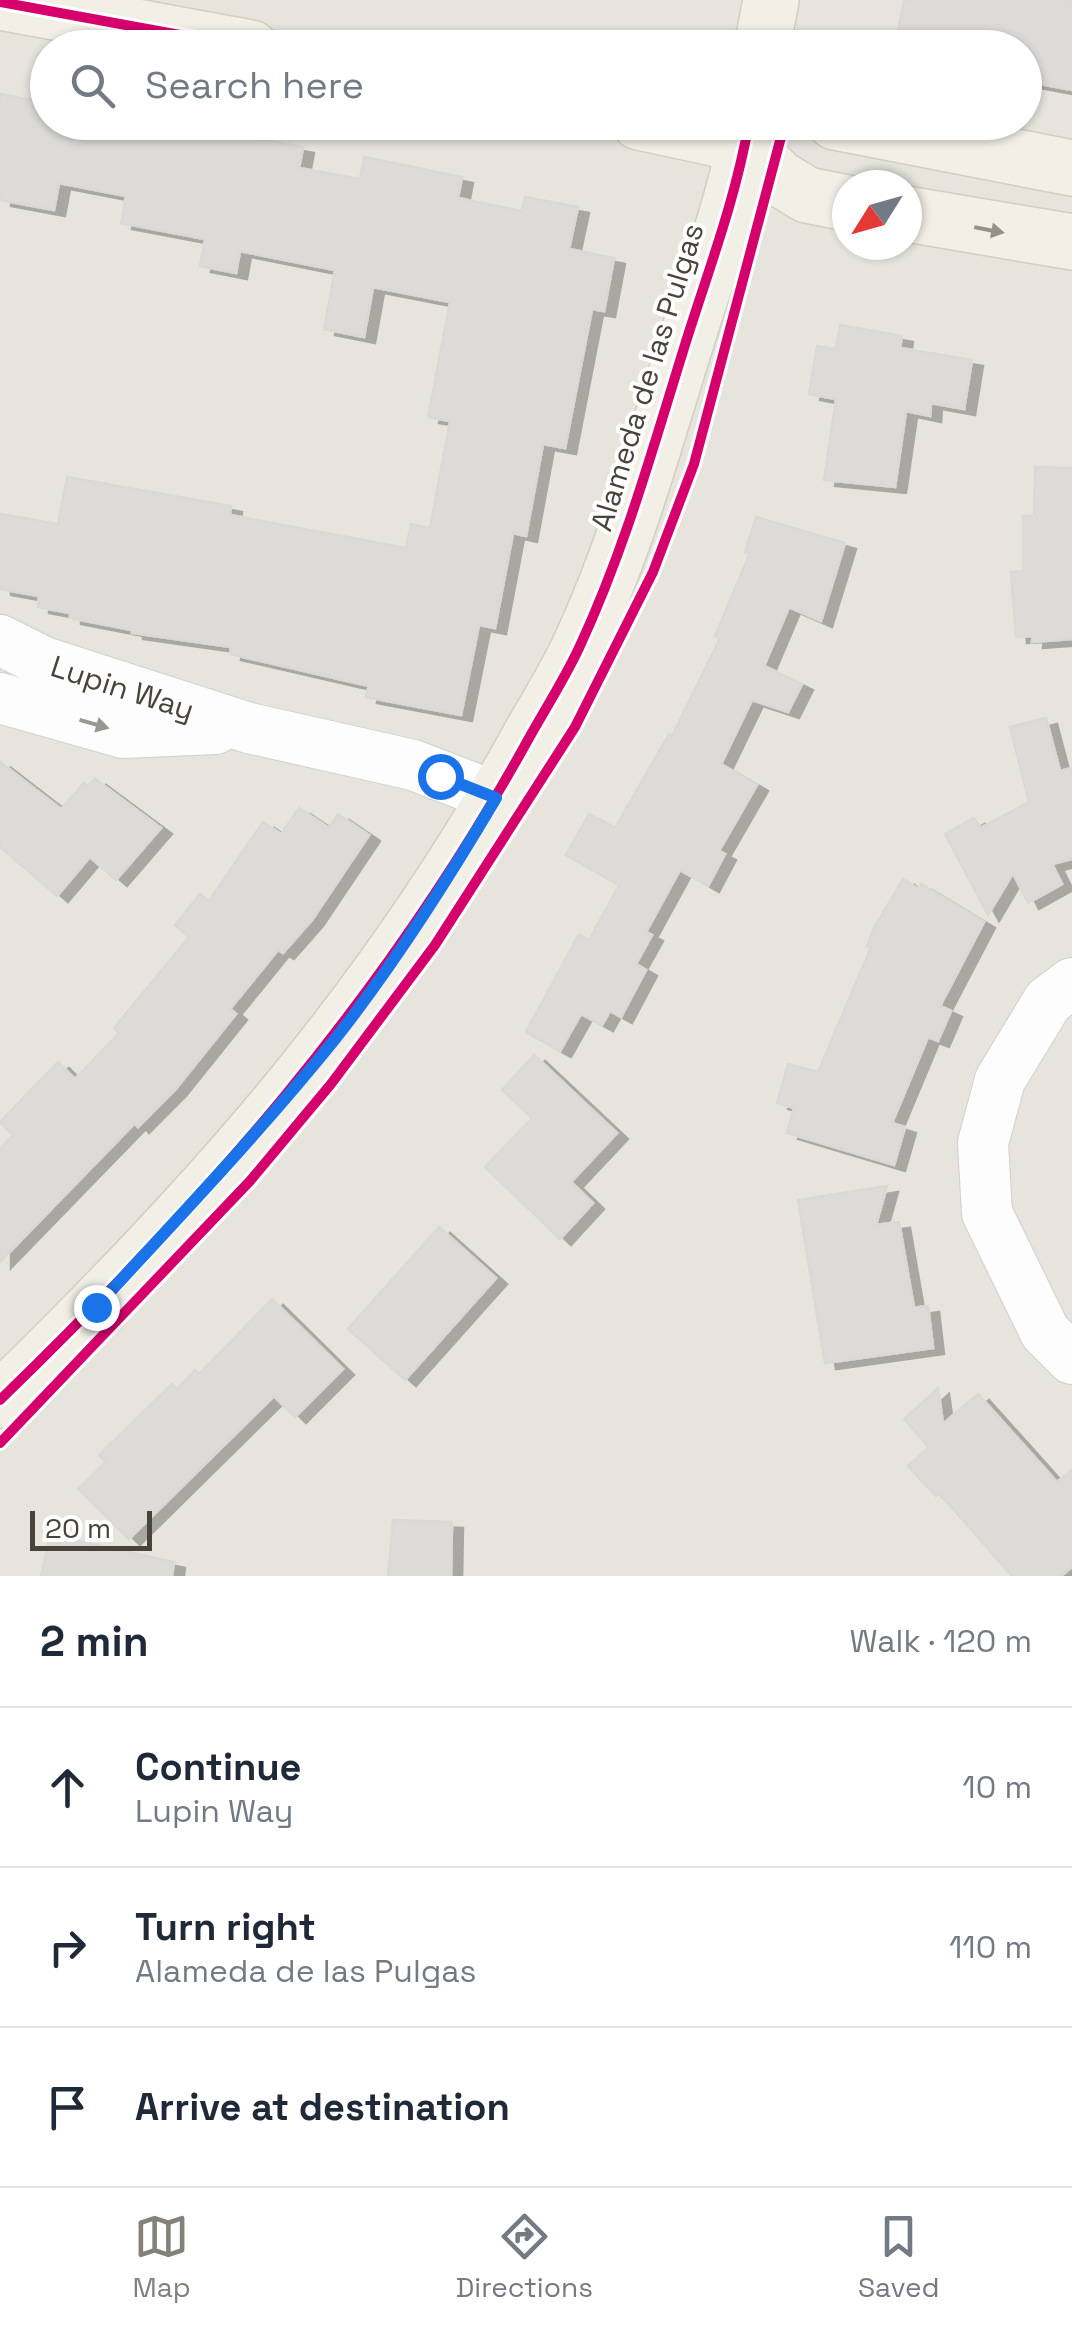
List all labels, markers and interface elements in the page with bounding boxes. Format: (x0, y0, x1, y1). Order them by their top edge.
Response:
search box (30, 30, 1042, 140)
icon: search (65, 58, 120, 113)
text: Search here (145, 61, 364, 109)
north arrow (832, 170, 922, 260)
street label: Alameda de las Pulgas (582, 218, 712, 536)
one-way arrow (974, 223, 1005, 238)
street label: Lupin Way (46, 646, 199, 729)
one-way arrow (79, 717, 110, 733)
route start (418, 754, 464, 800)
route end (74, 1285, 120, 1331)
scale bar (30, 1506, 152, 1550)
text: 20 m (45, 1510, 111, 1546)
text: 2 min (40, 1615, 149, 1668)
text: Walk · 120 m (850, 1621, 1032, 1661)
text: Continue (135, 1743, 301, 1791)
icon: ahead (40, 1760, 95, 1815)
text: 10 m (962, 1767, 1032, 1807)
text: Lupin Way (135, 1791, 293, 1831)
text: Turn right (135, 1903, 316, 1951)
icon: right (40, 1920, 95, 1975)
text: 110 m (949, 1927, 1032, 1967)
text: Alameda de las Pulgas (135, 1951, 476, 1991)
icon: arrive (40, 2080, 95, 2135)
text: Arrive at destination (135, 2083, 510, 2131)
tab: Map (132, 2209, 191, 2305)
tab: Directions (456, 2209, 593, 2305)
tab: Saved (858, 2209, 940, 2305)

